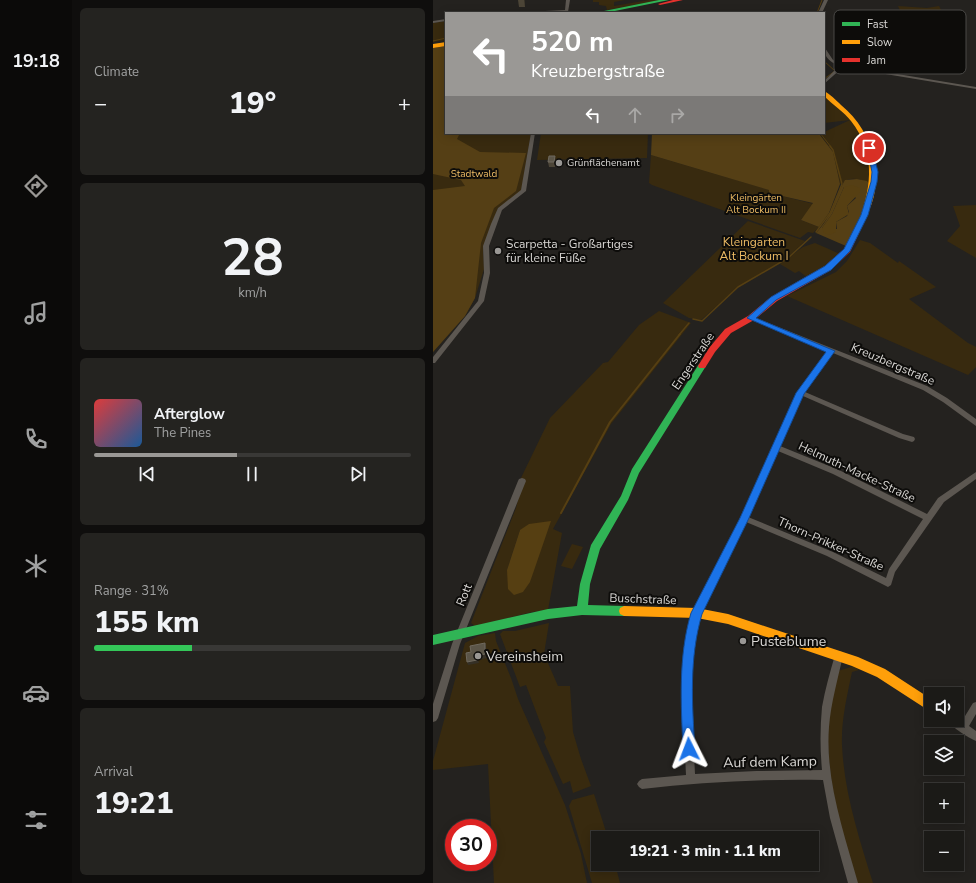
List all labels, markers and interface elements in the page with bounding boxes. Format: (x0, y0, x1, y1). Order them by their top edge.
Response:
legend (834, 10, 966, 74)
text: Fast (867, 17, 888, 32)
text: 520 m (531, 23, 614, 61)
icon: left (465, 28, 517, 80)
text: Slow (867, 35, 892, 50)
text: 19:18 (12, 49, 60, 73)
text: Jam (866, 53, 886, 68)
text: Kreuzbergstraße (531, 59, 665, 83)
text: Climate (94, 63, 139, 81)
text: 19° (229, 83, 276, 124)
text: − (94, 89, 107, 119)
text: + (398, 89, 411, 119)
icon: left (582, 104, 604, 126)
icon: ahead (624, 104, 646, 126)
icon: right (666, 104, 688, 126)
pin (852, 131, 886, 165)
icon: arrive (858, 137, 880, 159)
place label: Grünflächenamt (567, 156, 640, 170)
marker: Grünflächenamt (554, 158, 564, 168)
park label: Stadtwald (451, 167, 498, 181)
icon: directions (22, 172, 50, 200)
park label: Kleingärten Alt Bockum II (726, 191, 786, 217)
text: 28 (221, 222, 284, 293)
park label: Kleingärten Alt Bockum I (720, 234, 788, 264)
place label: Scarpetta - Großartiges für kleine Füße (506, 236, 633, 266)
marker: Scarpetta - Großartiges für kleine Füße (493, 246, 503, 256)
text: km/h (238, 284, 267, 302)
icon: music (22, 299, 50, 327)
street label: Engerstraße (668, 329, 718, 393)
street label: Kreuzbergstraße (849, 339, 937, 389)
text: Afterglow (154, 404, 225, 424)
text: The Pines (154, 424, 211, 442)
icon: phone (22, 425, 50, 453)
street label: Helmuth-Macke-Straße (796, 438, 918, 506)
icon: previous (136, 463, 158, 485)
icon: pause (241, 463, 263, 485)
icon: next (347, 463, 369, 485)
street label: Thorn-Prikker-Straße (775, 513, 887, 575)
icon: climate (22, 552, 50, 580)
street label: Rott (452, 581, 476, 609)
text: Range · 31% (94, 582, 169, 600)
street label: Buschstraße (609, 590, 677, 608)
text: 155 km (94, 602, 200, 643)
place label: Pusteblume (751, 632, 826, 651)
marker: Pusteblume (738, 636, 748, 646)
place label: Vereinsheim (485, 647, 563, 666)
marker: Vereinsheim (473, 651, 483, 661)
icon: car (22, 679, 50, 707)
map controls (924, 687, 964, 871)
button: sound (924, 687, 964, 727)
position arrow (668, 728, 710, 770)
button: layers (924, 735, 964, 775)
street label: Auf dem Kamp (723, 752, 817, 772)
text: Arrival (94, 763, 133, 781)
text: 19:21 (94, 783, 174, 824)
button: + (924, 783, 964, 823)
icon: filters (22, 806, 50, 834)
speed limit sign: 30 (445, 819, 497, 871)
button: − (924, 831, 964, 871)
text: 19:21 · 3 min · 1.1 km (629, 841, 781, 861)

